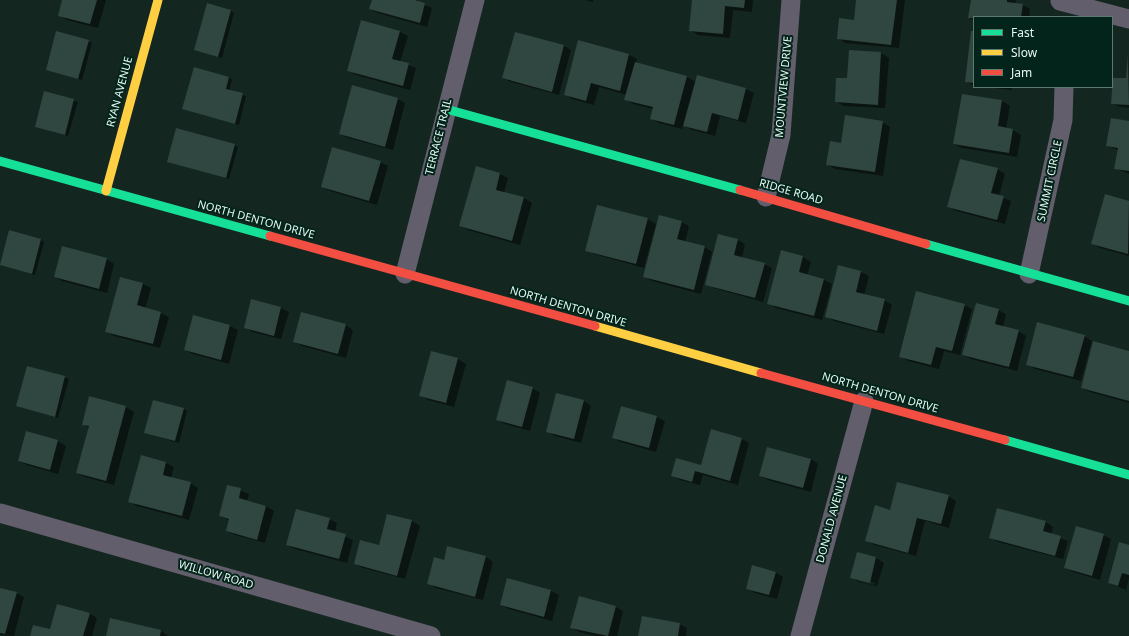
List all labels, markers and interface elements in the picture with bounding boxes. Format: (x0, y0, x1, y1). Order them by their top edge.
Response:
legend (973, 16, 1113, 88)
text: Fast (1011, 24, 1034, 41)
street label: MOUNTVIEW DRIVE (773, 36, 795, 138)
text: Slow (1011, 44, 1037, 61)
street label: RYAN AVENUE (104, 55, 136, 129)
text: Jam (1011, 64, 1032, 81)
street label: TERRACE TRAIL (423, 97, 455, 177)
street label: SUMMIT CIRCLE (1035, 139, 1065, 223)
street label: RIDGE ROAD (758, 177, 824, 207)
street label: NORTH DENTON DRIVE (196, 198, 316, 242)
street label: NORTH DENTON DRIVE (508, 284, 628, 330)
street label: NORTH DENTON DRIVE (820, 370, 940, 416)
street label: DONALD AVENUE (814, 474, 850, 564)
street label: WILLOW ROAD (177, 558, 255, 592)

